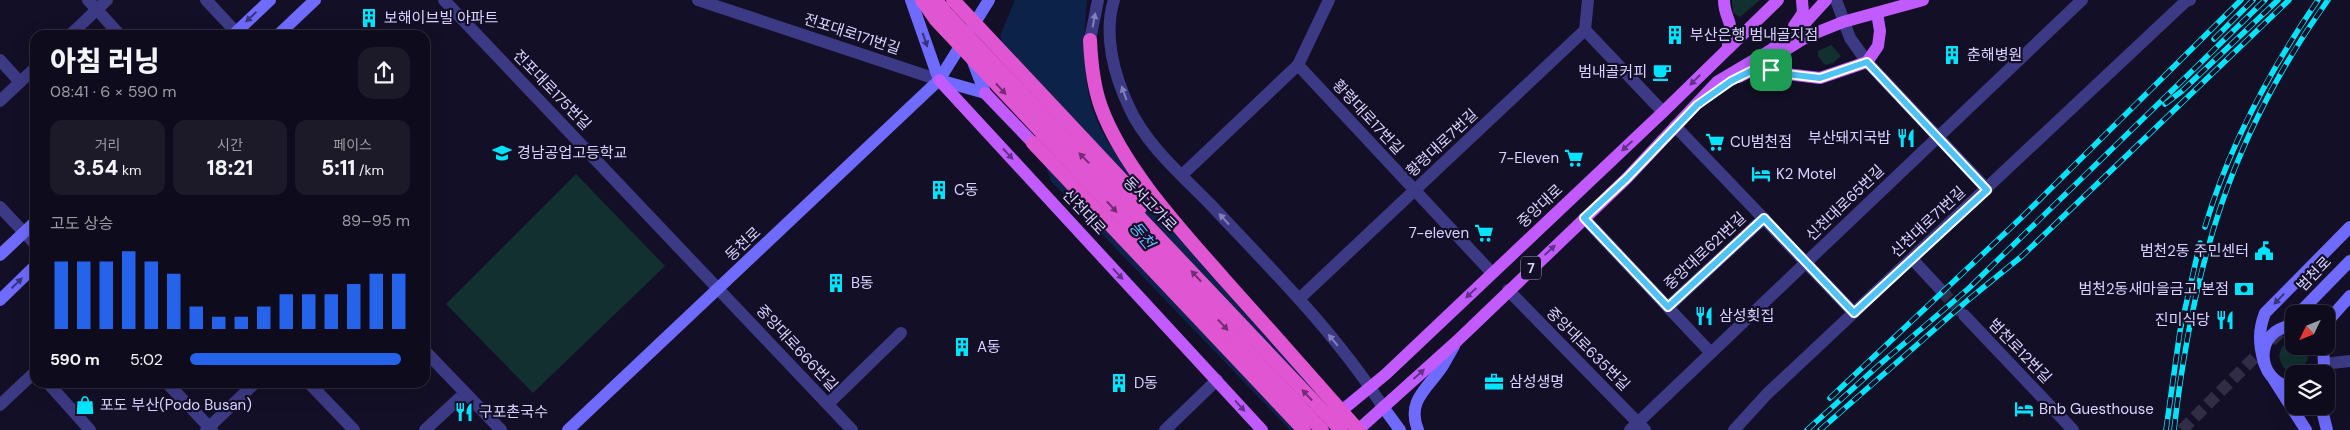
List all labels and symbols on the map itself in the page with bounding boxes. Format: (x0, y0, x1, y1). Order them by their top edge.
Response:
building icon: 보해이브빌 아파트 (358, 7, 380, 29)
place label: 보해이브빌 아파트 (384, 8, 499, 28)
street label: 전포대로171번길 (801, 9, 903, 59)
one-way arrow (246, 11, 258, 23)
one-way arrow (1090, 12, 1098, 28)
building icon: 부산은행 범내골지점 (1664, 24, 1686, 46)
place label: 부산은행 범내골지점 (1690, 25, 1818, 45)
one-way arrow (921, 33, 929, 48)
building icon: 춘해병원 (1941, 44, 1963, 66)
place label: 춘해병원 (1967, 45, 2022, 65)
street label: 전포대로175번길 (509, 46, 595, 134)
pin (1750, 49, 1792, 91)
cafe icon: 범내골커피 (1651, 61, 1673, 83)
place label: 범내골커피 (1578, 62, 1647, 82)
one-way arrow (1689, 74, 1701, 86)
street label: 황령대로17번길 (1328, 75, 1408, 159)
one-way arrow (995, 82, 1007, 94)
one-way arrow (1120, 85, 1128, 100)
street label: 황령대로7번길 (1402, 105, 1482, 181)
restaurant icon: 부산돼지국밥 (1895, 127, 1917, 149)
place label: 부산돼지국밥 (1808, 128, 1891, 148)
supermarket icon: CU범천점 (1704, 131, 1726, 153)
place label: CU범천점 (1730, 132, 1792, 152)
one-way arrow (1622, 140, 1634, 152)
school or university icon: 경남공업고등학교 (491, 142, 513, 164)
place label: 경남공업고등학교 (517, 143, 627, 163)
supermarket icon: 7-Eleven (1563, 147, 1585, 169)
one-way arrow (1002, 148, 1014, 160)
place label: 7-Eleven (1499, 148, 1559, 168)
one-way arrow (1078, 153, 1090, 165)
street label: 신천대로65번길 (1802, 161, 1888, 245)
hotel icon: K2 Motel (1750, 163, 1772, 185)
place label: K2 Motel (1776, 164, 1836, 184)
street label: 동서고가로 (1119, 172, 1181, 236)
building icon: C동 (928, 179, 950, 201)
place label: C동 (954, 180, 979, 200)
street label: 중앙대로 (1513, 180, 1567, 232)
street label: 신천대로71번길 (1886, 182, 1970, 262)
street label: 신천대로 (1058, 185, 1110, 239)
one-way arrow (1106, 201, 1118, 213)
street label: 중앙대로621번길 (1660, 208, 1750, 294)
one-way arrow (1218, 214, 1230, 226)
water label: 동천 (1125, 217, 1161, 255)
supermarket icon: 7-eleven (1473, 222, 1495, 244)
street label: 동천로 (721, 223, 765, 265)
place label: 7-eleven (1409, 223, 1469, 243)
public building icon: 범천2동 주민센터 (2253, 240, 2275, 262)
place label: 범천2동 주민센터 (2140, 241, 2249, 261)
one-way arrow (1544, 244, 1556, 256)
street label: 범천로 (2292, 252, 2336, 296)
road number: 7 (1521, 256, 1541, 280)
one-way arrow (1112, 267, 1124, 279)
one-way arrow (1190, 271, 1202, 283)
building icon: B동 (825, 272, 847, 294)
place label: B동 (851, 273, 874, 293)
one-way arrow (11, 277, 23, 289)
bank icon: 범천2동새마을금고 본점 (2233, 278, 2255, 300)
place label: 범천2동새마을금고 본점 (2078, 279, 2229, 299)
one-way arrow (1465, 287, 1477, 299)
one-way arrow (2273, 293, 2285, 305)
street label: 중앙대로666번길 (752, 301, 842, 395)
street label: 중앙대로635번길 (1542, 303, 1634, 395)
restaurant icon: 삼성횟집 (1693, 305, 1715, 327)
north arrow (2285, 305, 2335, 355)
place label: 삼성횟집 (1719, 306, 1774, 326)
restaurant icon: 진미식당 (2214, 309, 2236, 331)
place label: 진미식당 (2155, 310, 2210, 330)
street label: 범천로12번길 (1984, 314, 2056, 388)
one-way arrow (1217, 319, 1229, 331)
one-way arrow (1327, 334, 1338, 347)
building icon: A동 (951, 336, 973, 358)
place label: A동 (977, 337, 1001, 357)
one-way arrow (1413, 368, 1425, 380)
office icon: 삼성생명 (1483, 371, 1505, 393)
building icon: D동 (1108, 372, 1130, 394)
place label: 삼성생명 (1509, 372, 1564, 392)
place label: D동 (1134, 373, 1158, 393)
one-way arrow (1301, 389, 1313, 401)
shop icon: 포도 부산(Podo Busan) (74, 394, 96, 416)
place label: 포도 부산(Podo Busan) (100, 395, 252, 415)
hotel icon: Bnb Guesthouse (2013, 398, 2035, 420)
one-way arrow (1234, 399, 1246, 411)
place label: Bnb Guesthouse (2039, 399, 2154, 419)
restaurant icon: 구포촌국수 (453, 401, 475, 423)
place label: 구포촌국수 (479, 402, 548, 422)

